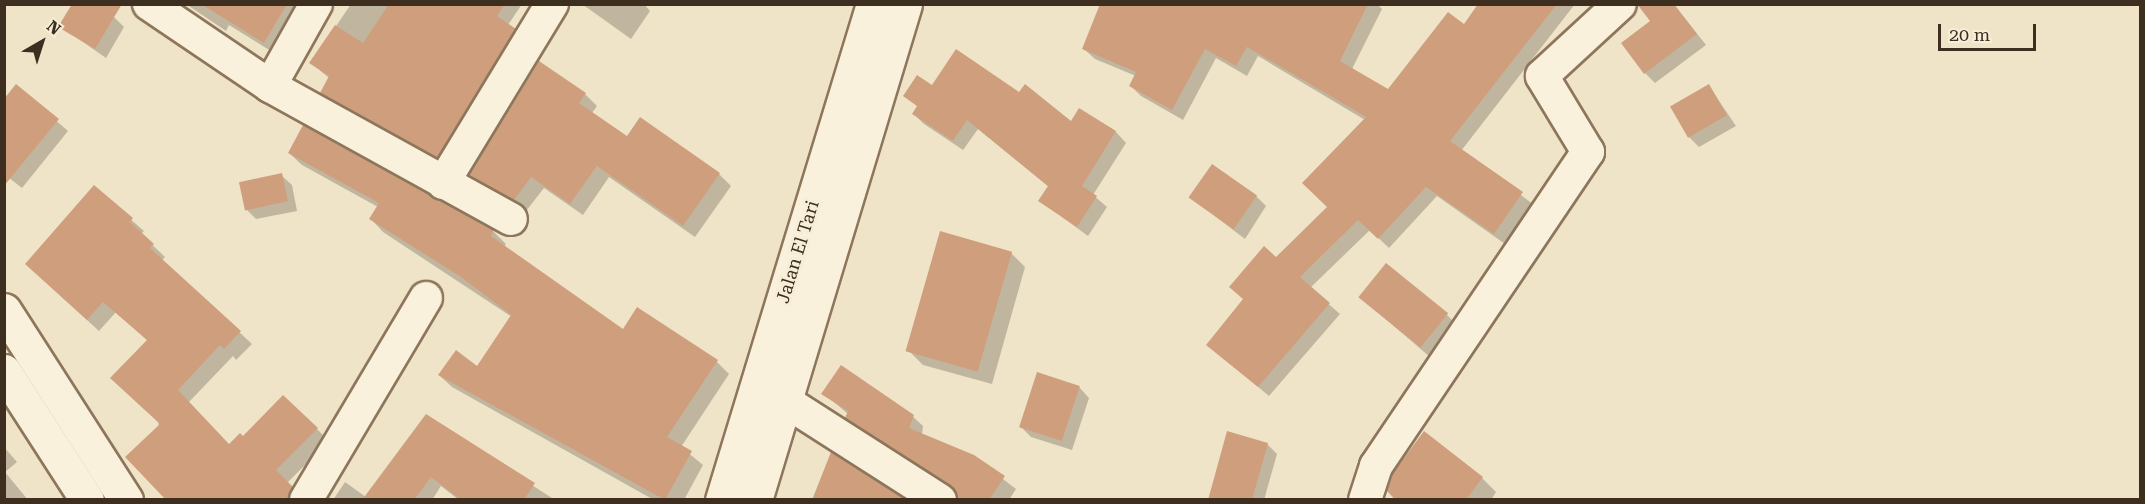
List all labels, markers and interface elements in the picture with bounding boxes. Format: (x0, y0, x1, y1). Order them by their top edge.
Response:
north arrow (12, 12, 72, 72)
scale bar (1941, 12, 2038, 50)
text: N (43, 16, 64, 39)
text: 20 m (1949, 24, 1990, 45)
street label: Jalan El Tari (772, 198, 824, 306)

